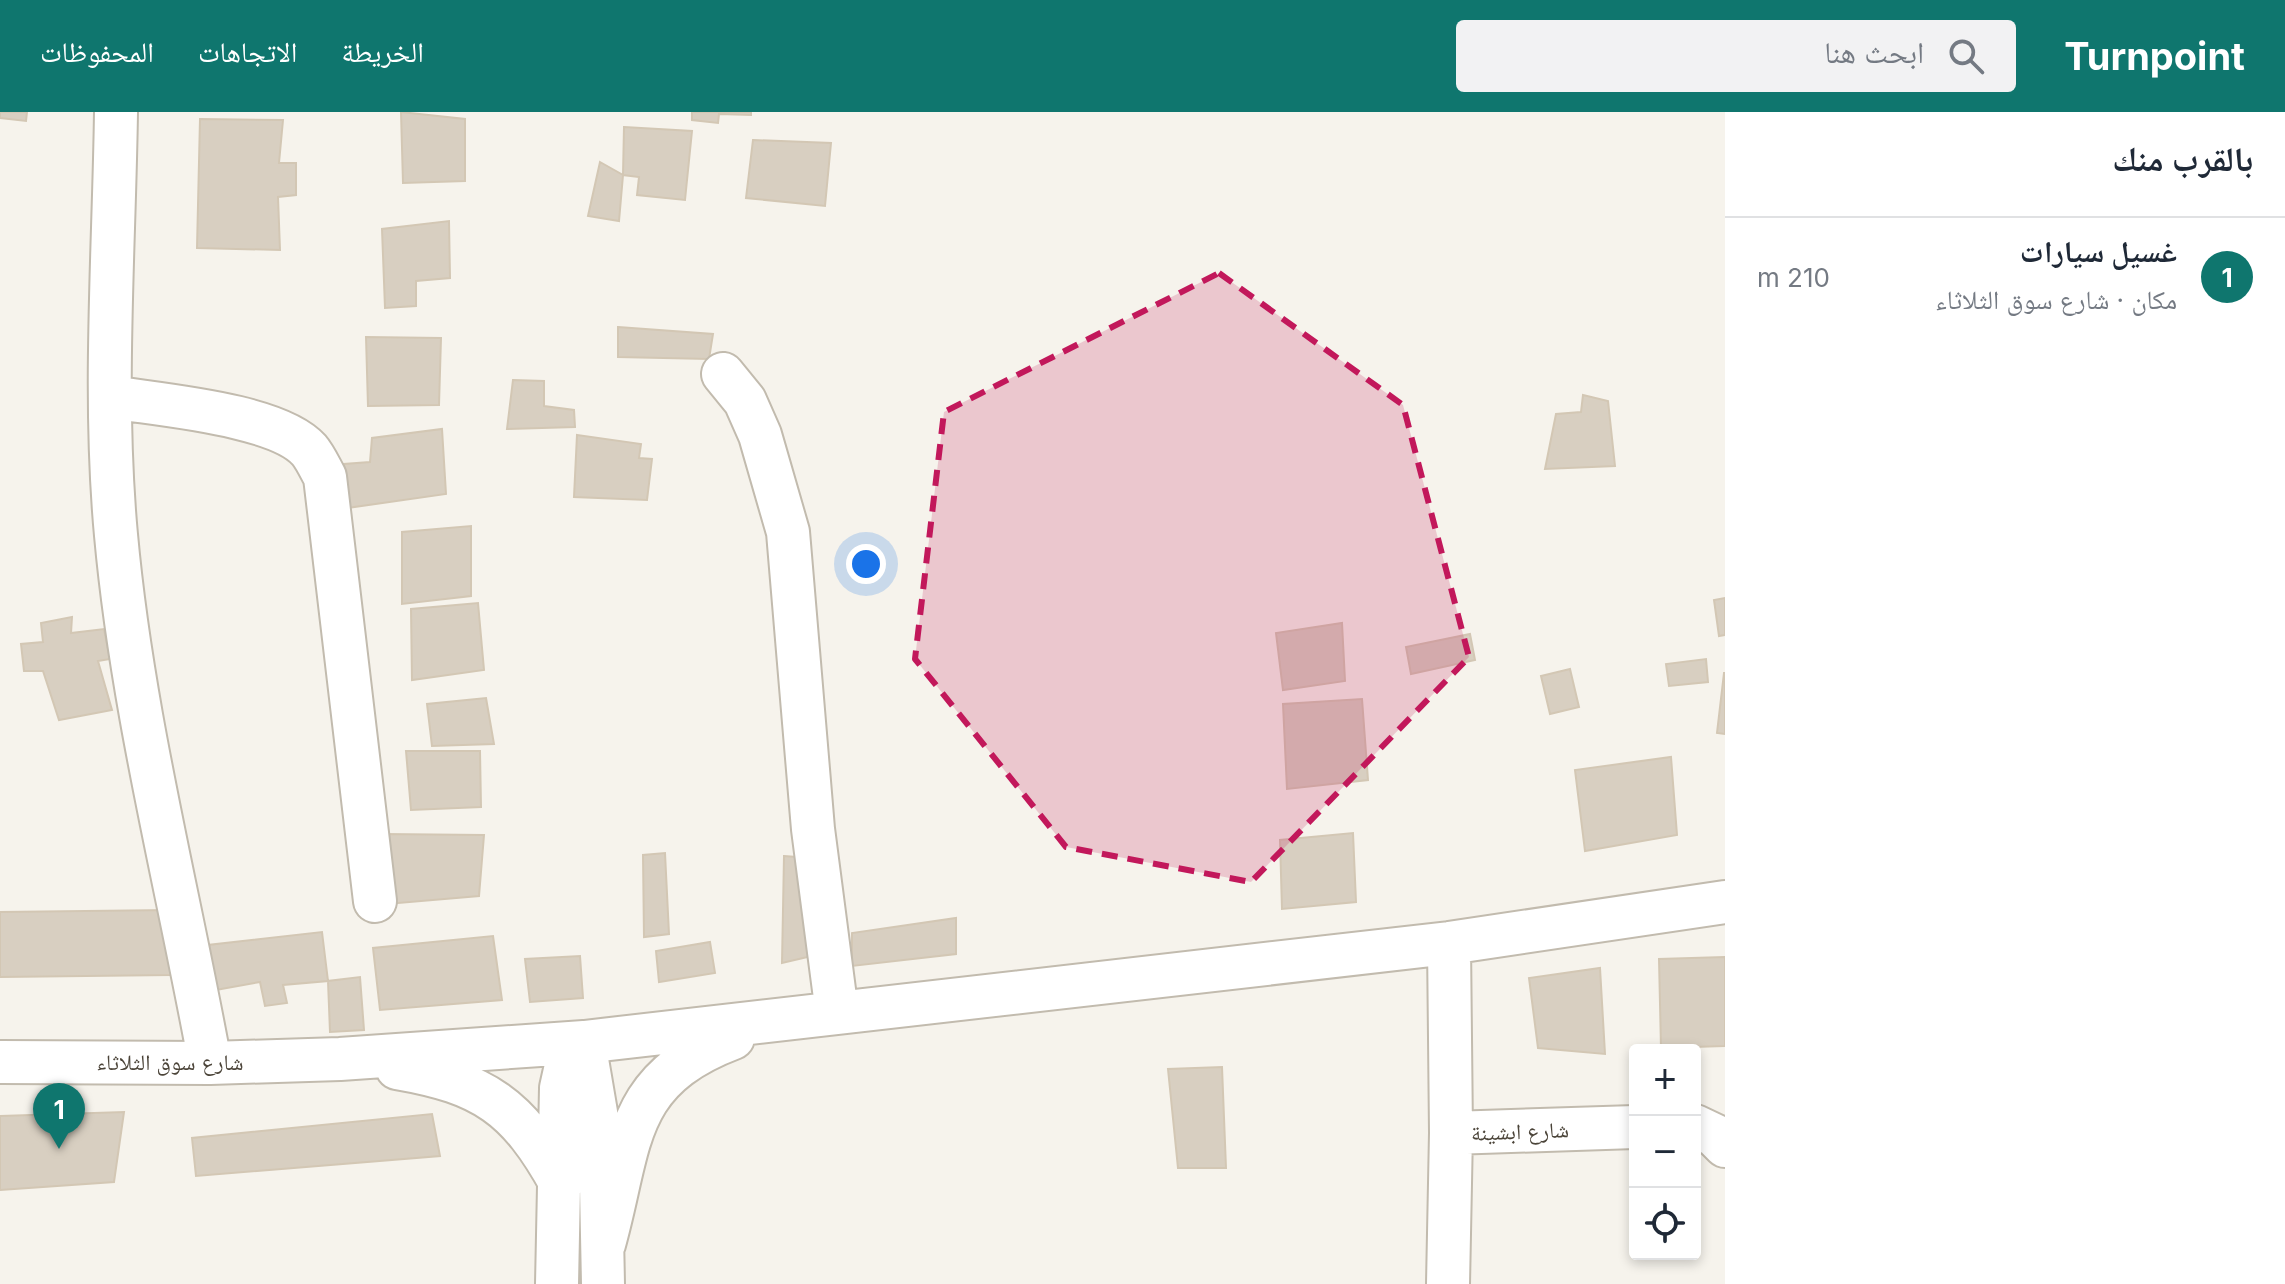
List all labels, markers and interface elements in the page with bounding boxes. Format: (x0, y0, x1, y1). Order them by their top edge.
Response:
search box (1456, 20, 2016, 92)
text: Turnpoint (2064, 33, 2245, 79)
text: ابحث هنا (1824, 34, 1924, 70)
icon: search (1944, 34, 1988, 78)
text: المحفوظات (40, 35, 154, 69)
text: الاتجاهات (198, 35, 297, 69)
text: الخريطة (341, 35, 424, 69)
text: بالقرب منك (2112, 138, 2253, 179)
text: غسيل سيارات (2020, 233, 2177, 269)
text: 210 m (1757, 262, 1830, 293)
text: 1 (2221, 262, 2233, 293)
text: مكان · شارع سوق الثلاثاء (1935, 284, 2177, 315)
your location (846, 544, 886, 584)
map controls (1629, 1044, 1701, 1260)
button: + (1629, 1044, 1701, 1116)
street label: شارع سوق الثلاثاء (96, 1049, 244, 1076)
pin: 1 (33, 1083, 85, 1149)
street label: شارع ابشينة (1470, 1116, 1570, 1147)
button: − (1629, 1116, 1701, 1188)
button: locate (1629, 1188, 1701, 1260)

